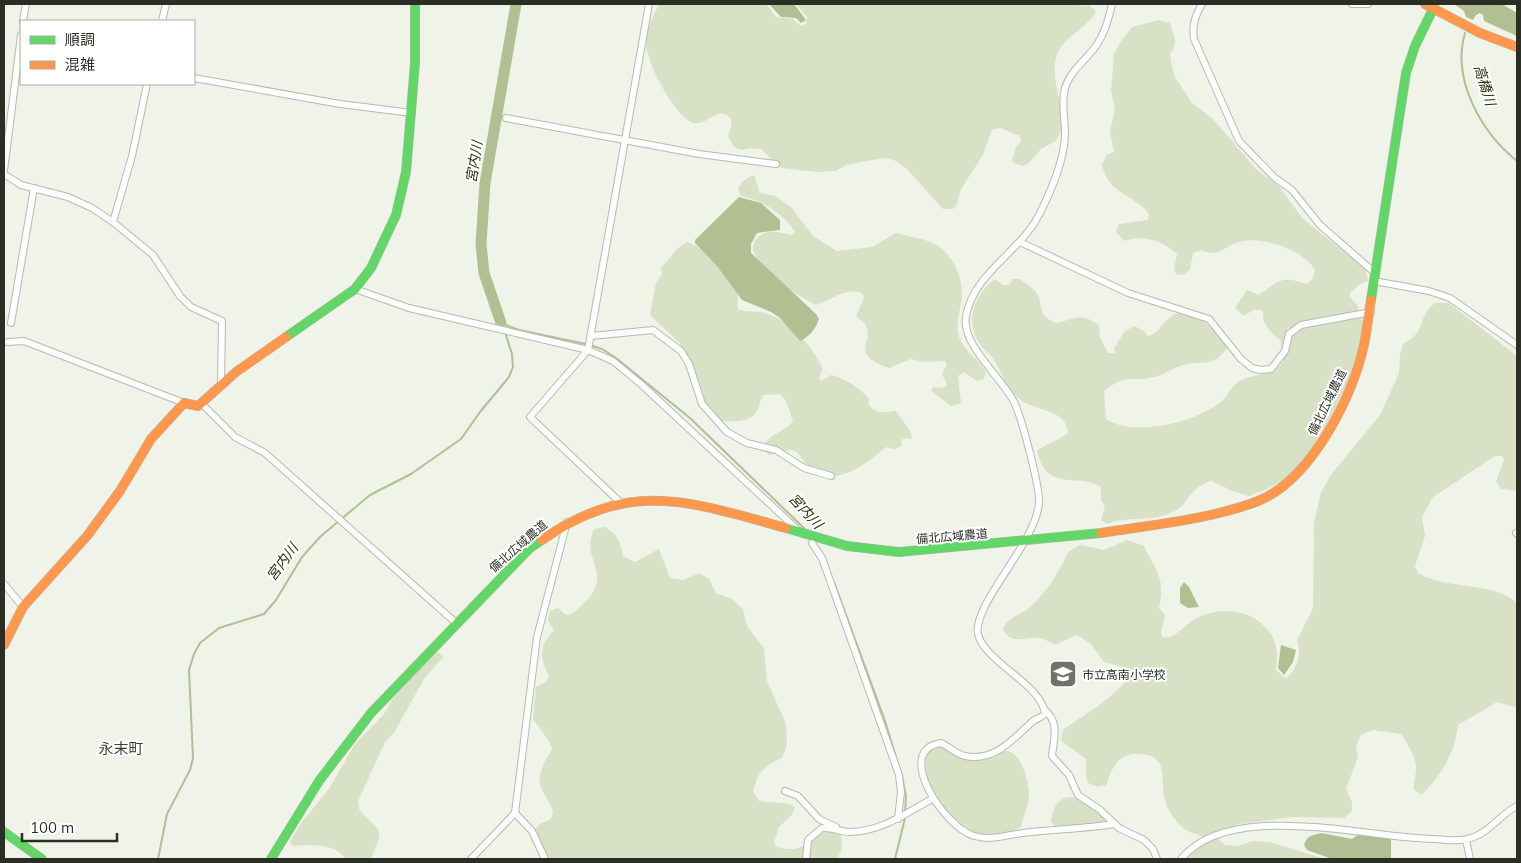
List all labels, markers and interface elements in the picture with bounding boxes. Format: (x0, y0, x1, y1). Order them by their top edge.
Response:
legend (20, 20, 195, 85)
text: 順調 (65, 30, 95, 49)
text: 混雑 (65, 55, 95, 74)
water label: 高橋川 (1470, 62, 1500, 110)
water label: 宮内川 (462, 138, 486, 184)
street label: 備北広域農道 (1304, 366, 1350, 438)
water label: 宮内川 (785, 490, 828, 534)
street label: 備北広域農道 (486, 517, 550, 575)
street label: 備北広域農道 (915, 525, 989, 547)
water label: 宮内川 (262, 538, 303, 584)
school or university icon: 市立高南小学校 (1048, 659, 1078, 689)
place label: 市立高南小学校 (1082, 667, 1166, 682)
district label: 永末町 (98, 739, 144, 758)
scale bar (22, 810, 118, 842)
text: 100 m (30, 818, 74, 837)

